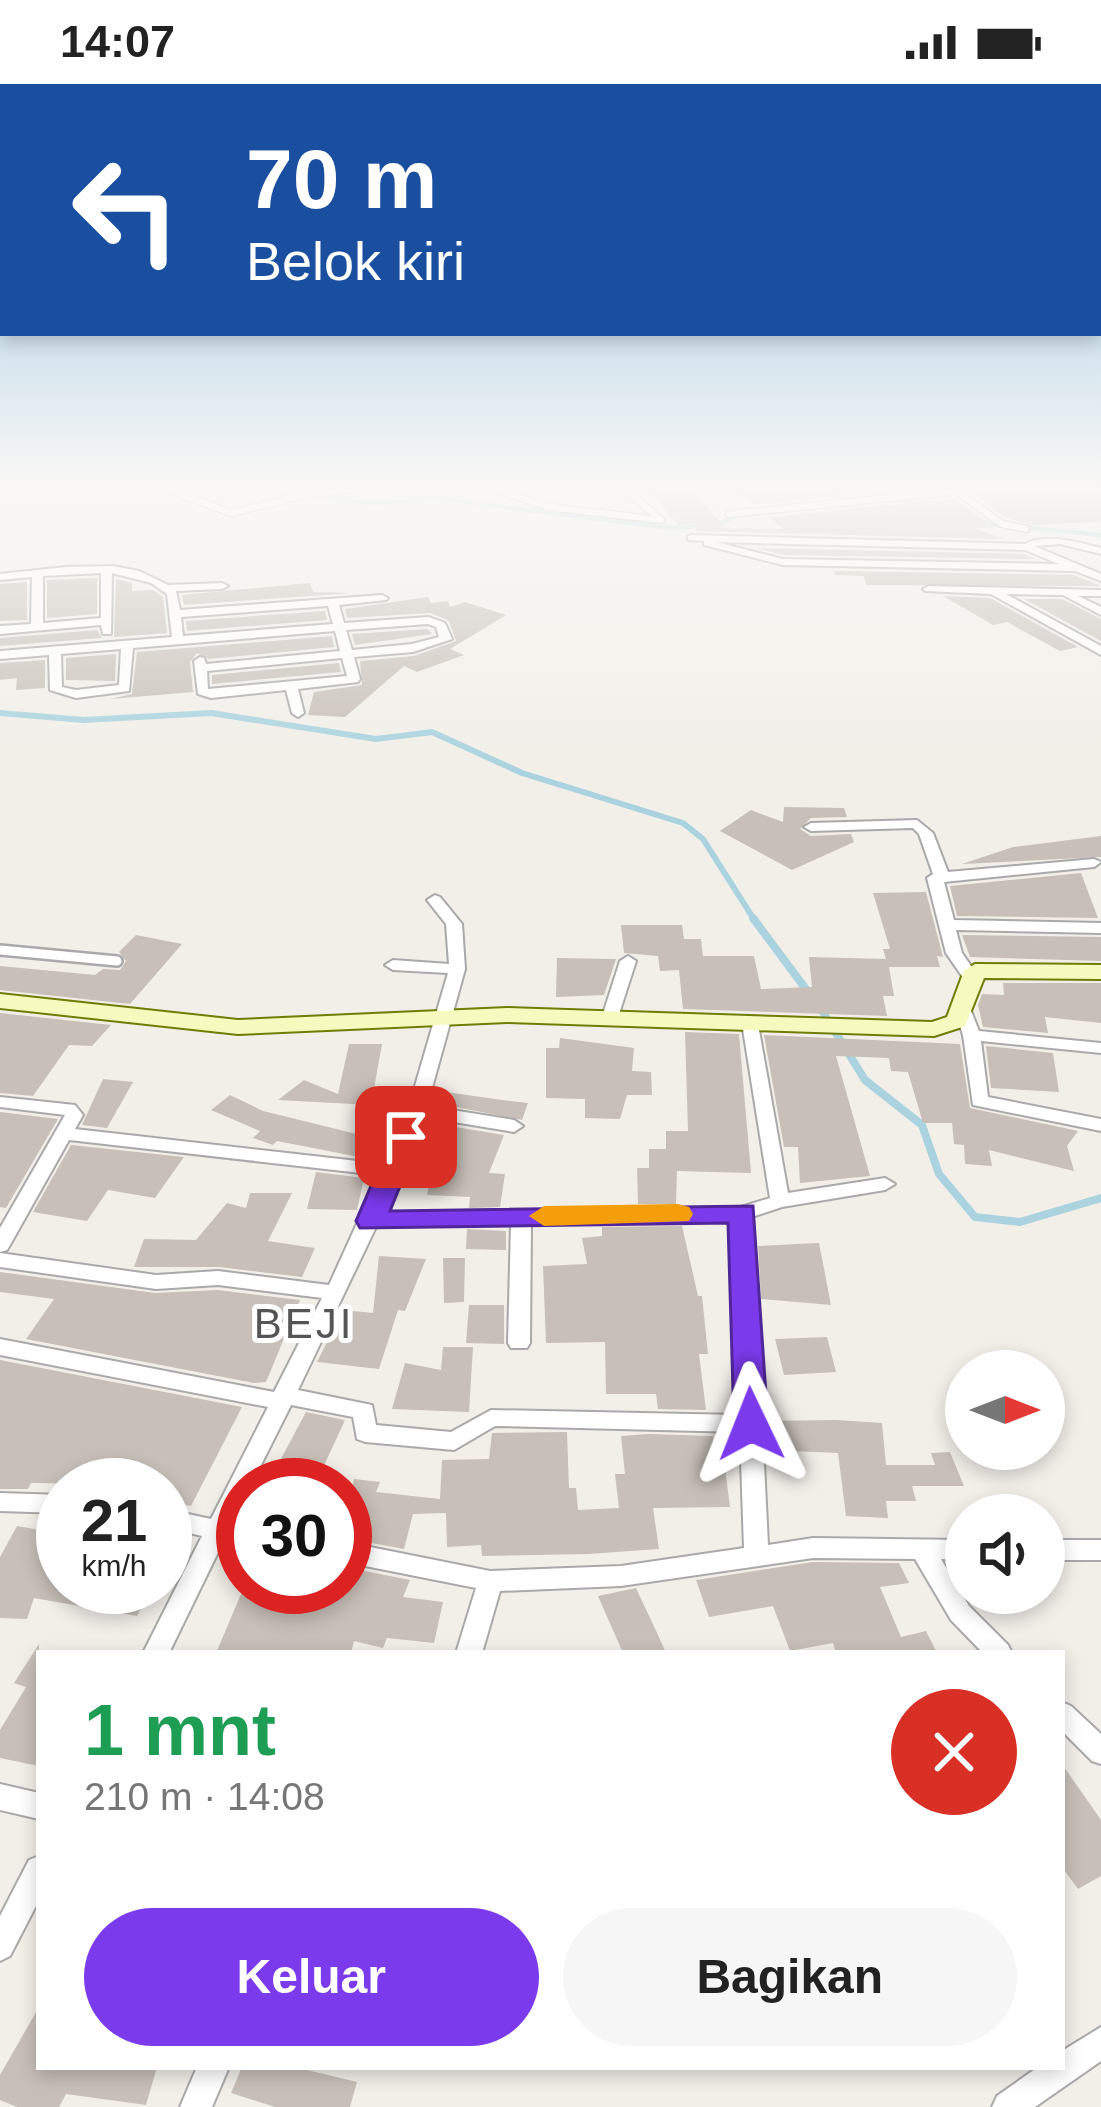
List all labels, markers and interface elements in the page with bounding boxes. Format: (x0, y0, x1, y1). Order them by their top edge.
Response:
text: 14:07 (60, 16, 175, 67)
icon: left (48, 132, 204, 288)
text: 70 m (246, 132, 437, 226)
text: Belok kiri (246, 231, 465, 291)
pin (355, 1086, 457, 1188)
icon: arrive (373, 1104, 439, 1170)
district label: BEJI (254, 1300, 354, 1347)
north arrow (945, 1350, 1065, 1470)
map controls (945, 1350, 1065, 1614)
position arrow (688, 1361, 814, 1487)
speed limit sign: 30 (216, 1458, 372, 1614)
text: 21 (81, 1487, 147, 1554)
button: sound (945, 1494, 1065, 1614)
text: km/h (81, 1549, 147, 1582)
button: close (891, 1689, 1017, 1815)
text: 1 mnt (84, 1690, 276, 1770)
text: 210 m · 14:08 (84, 1775, 325, 1818)
button: Keluar (84, 1908, 539, 2046)
button: Bagikan (563, 1908, 1017, 2046)

